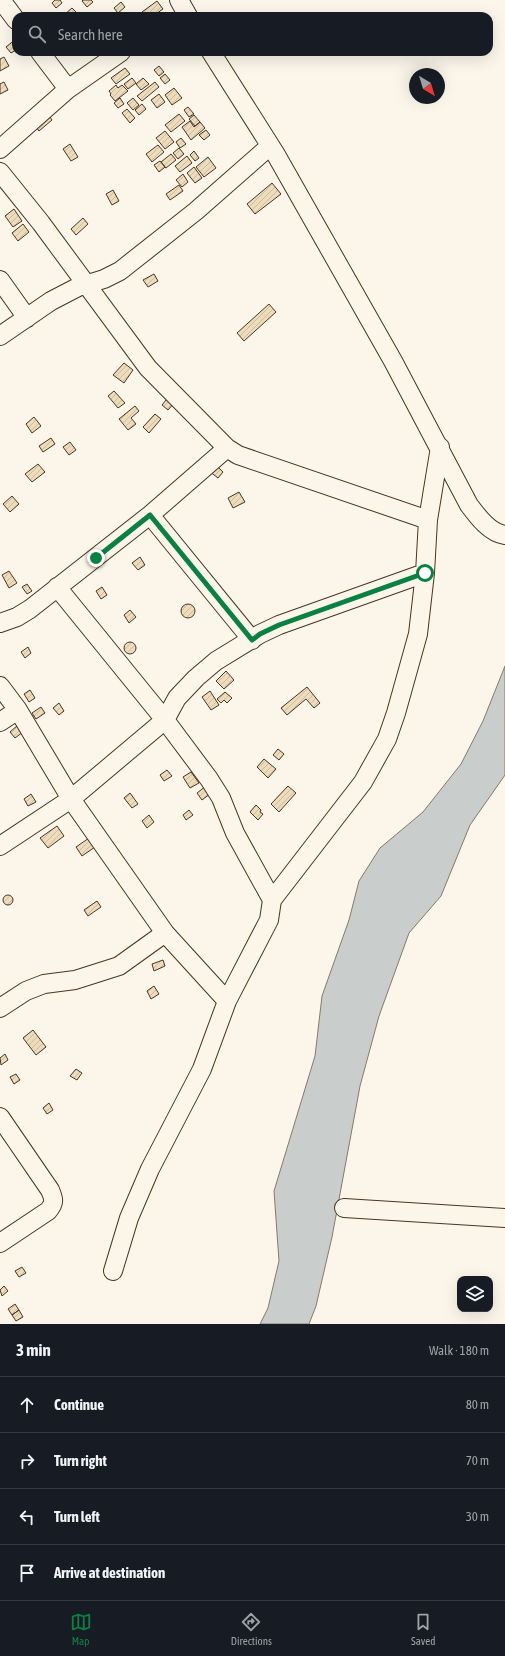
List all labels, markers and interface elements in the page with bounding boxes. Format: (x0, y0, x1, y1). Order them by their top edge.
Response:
search box (12, 12, 493, 56)
icon: search (26, 23, 48, 45)
text: Search here (58, 26, 123, 43)
north arrow (409, 68, 445, 104)
route end (87, 549, 105, 567)
route start (416, 564, 434, 582)
map controls (457, 1276, 493, 1312)
button: layers (457, 1276, 493, 1312)
text: 3 min (16, 1340, 51, 1360)
text: Walk · 180 m (429, 1343, 489, 1358)
icon: ahead (16, 1394, 38, 1416)
text: Continue (54, 1396, 104, 1413)
text: 80 m (466, 1397, 489, 1412)
icon: right (16, 1450, 38, 1472)
text: Turn right (54, 1452, 107, 1469)
text: 70 m (466, 1453, 489, 1468)
icon: left (16, 1506, 38, 1528)
text: Turn left (54, 1508, 100, 1525)
text: 30 m (466, 1509, 489, 1524)
icon: arrive (16, 1562, 38, 1584)
text: Arrive at destination (54, 1564, 165, 1581)
tab: Map (70, 1611, 92, 1647)
tab: Directions (231, 1611, 272, 1647)
tab: Saved (411, 1611, 435, 1647)

